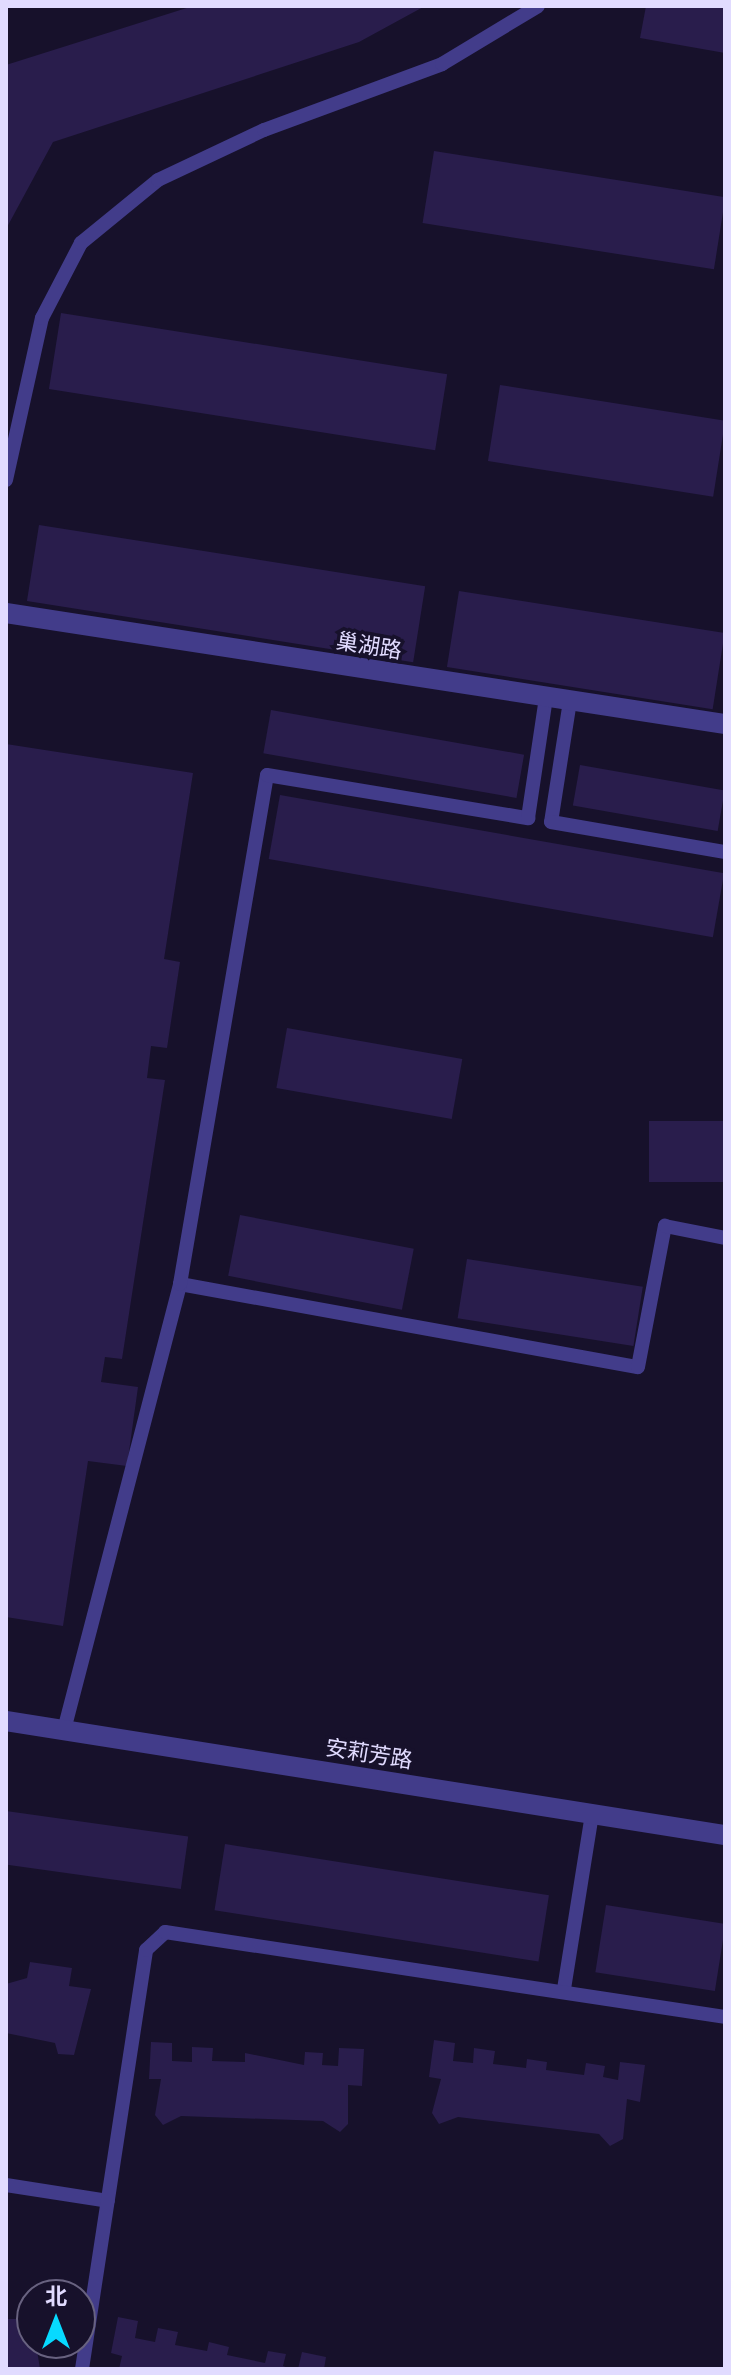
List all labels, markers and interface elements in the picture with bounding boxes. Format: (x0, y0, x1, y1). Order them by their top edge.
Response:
street label: 巢湖路 (334, 628, 404, 664)
street label: 安莉芳路 (323, 1734, 415, 1774)
north arrow (16, 2279, 96, 2359)
text: 北 (45, 2283, 67, 2310)

